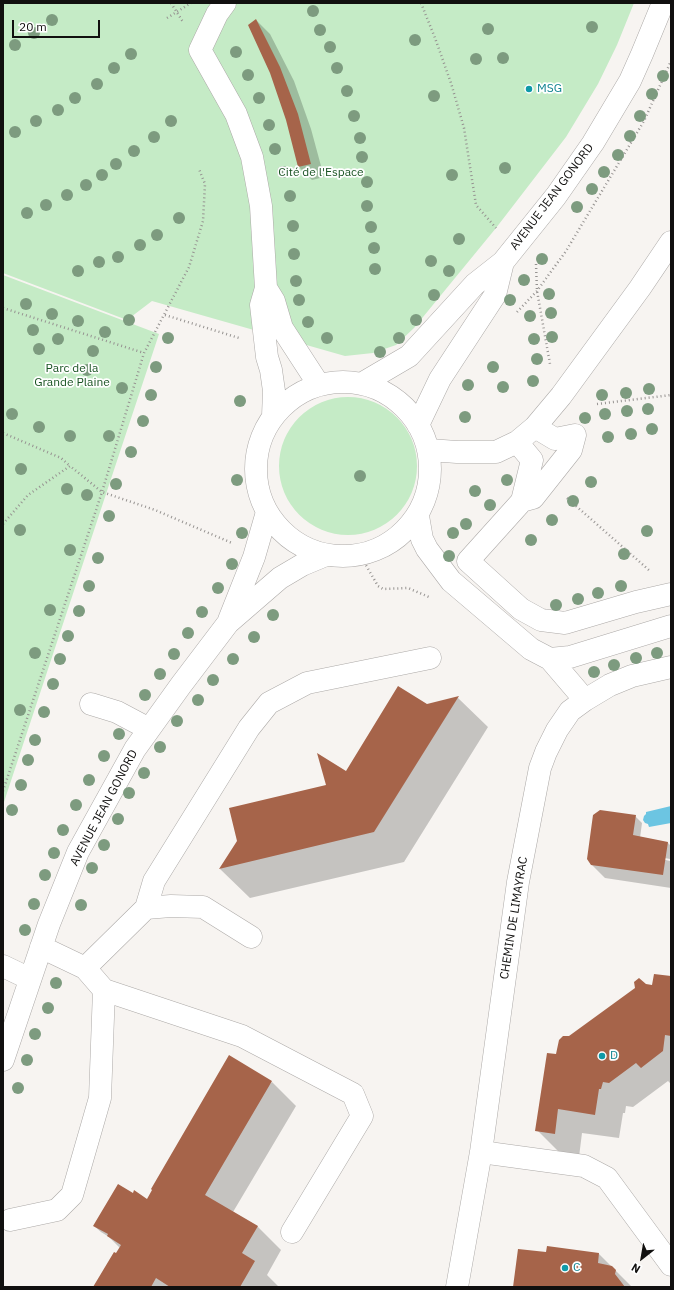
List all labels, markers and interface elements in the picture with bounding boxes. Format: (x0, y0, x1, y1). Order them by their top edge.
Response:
scale bar (14, 12, 102, 38)
text: 20 m (19, 19, 47, 34)
place label: MSG (537, 82, 562, 96)
marker: MSG (524, 84, 534, 94)
street label: AVENUE JEAN GONORD (507, 141, 597, 253)
park label: Cité de l'Espace (278, 166, 364, 180)
park label: Parc de la Grande Plaine (34, 362, 110, 390)
street label: AVENUE JEAN GONORD (67, 747, 141, 869)
street label: CHEMIN DE LIMAYRAC (497, 856, 531, 980)
place label: D (610, 1049, 618, 1063)
marker: D (597, 1051, 607, 1061)
north arrow (622, 1238, 662, 1278)
text: N (629, 1260, 643, 1276)
place label: C (573, 1261, 580, 1275)
marker: C (560, 1263, 570, 1273)

